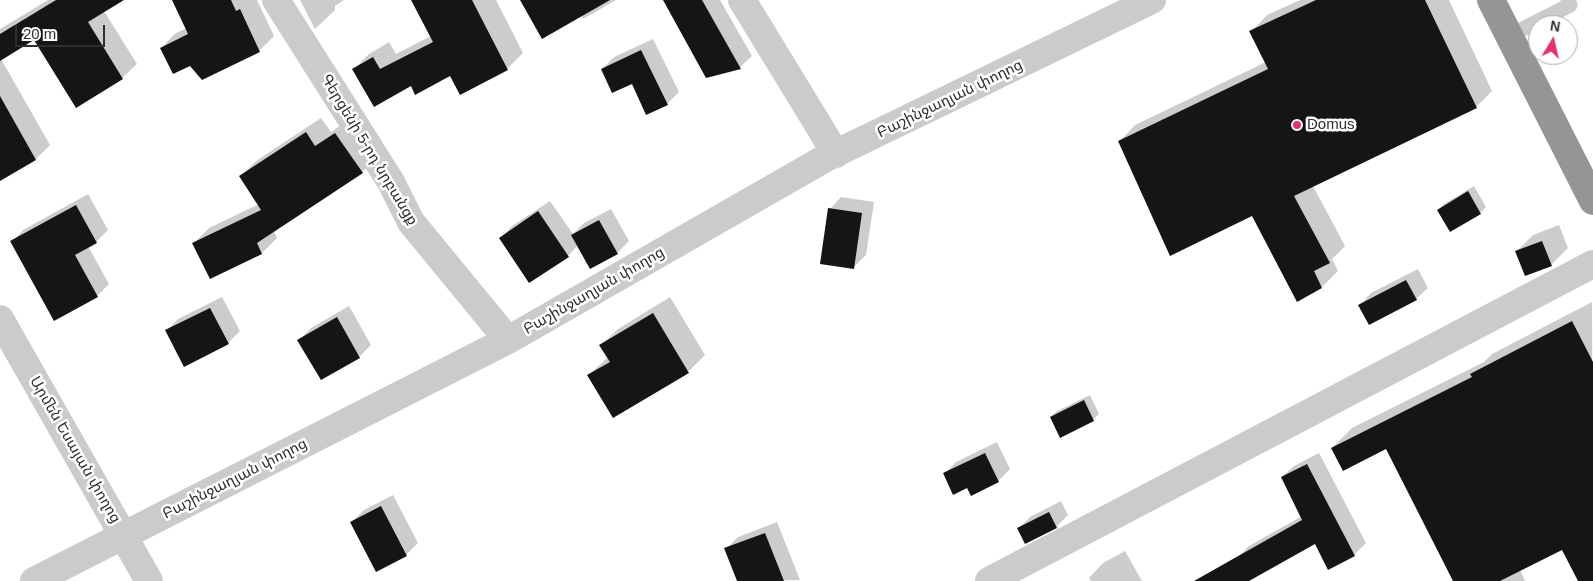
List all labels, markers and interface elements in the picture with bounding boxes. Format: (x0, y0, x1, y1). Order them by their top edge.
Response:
scale bar (18, 15, 108, 47)
north arrow (1528, 15, 1578, 65)
text: N (1549, 17, 1561, 35)
text: 20 m (23, 25, 56, 42)
street label: Բաշինջաղյան փողոց (874, 56, 1026, 142)
street label: Գերցենի 5-րդ նրբանցք (317, 71, 421, 229)
place label: Domus (1307, 116, 1355, 134)
marker: Domus (1291, 119, 1303, 131)
street label: Բաշինջաղյան փողոց (520, 243, 668, 339)
street label: Արմեն Եսայան փողոց (26, 373, 124, 527)
street label: Բաշինջաղյան փողոց (160, 435, 310, 523)

